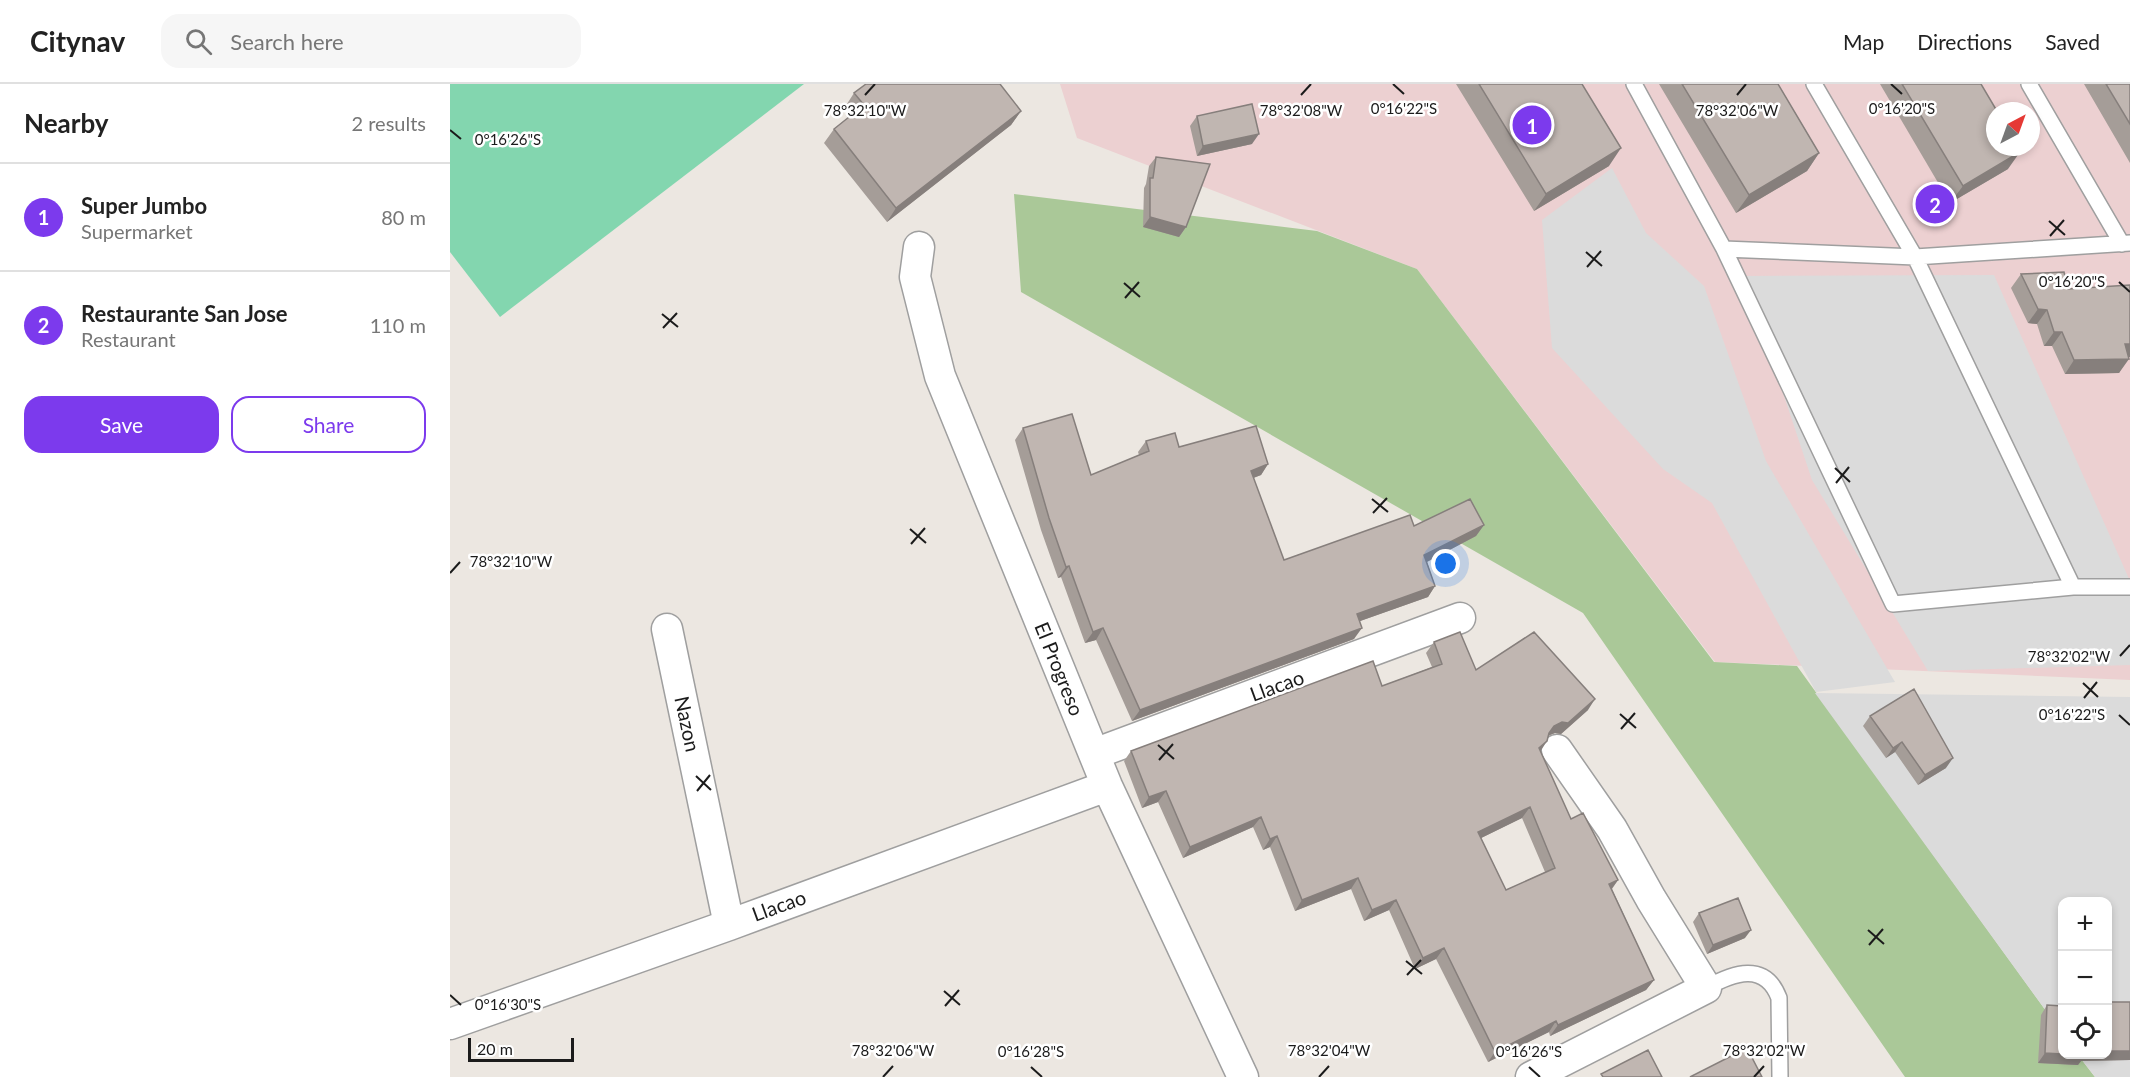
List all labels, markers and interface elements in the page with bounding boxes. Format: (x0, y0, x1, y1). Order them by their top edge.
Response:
search box (161, 14, 581, 68)
text: Citynav (30, 24, 125, 58)
icon: search (182, 25, 215, 58)
text: Search here (230, 28, 344, 55)
text: Map (1843, 29, 1884, 54)
text: Directions (1917, 29, 2012, 54)
text: Saved (2045, 29, 2100, 54)
text: 0°16'22"S (1371, 99, 1437, 117)
text: 0°16'20"S (1869, 99, 1935, 117)
text: 78°32'10"W (824, 101, 907, 119)
text: 78°32'08"W (1260, 101, 1343, 119)
text: 78°32'06"W (1696, 101, 1779, 119)
pin: 1 (1512, 102, 1552, 147)
north arrow (1986, 102, 2040, 156)
text: Nearby (24, 107, 109, 139)
text: 2 results (351, 111, 426, 135)
text: 0°16'26"S (475, 130, 541, 148)
pin: 2 (1916, 182, 1954, 226)
text: Super Jumbo (81, 192, 207, 219)
text: 1 (38, 205, 49, 229)
text: 80 m (381, 205, 426, 229)
text: Supermarket (81, 219, 193, 243)
text: 0°16'20"S (2039, 272, 2105, 290)
text: Restaurante San Jose (81, 300, 288, 327)
text: 2 (38, 313, 49, 337)
text: 110 m (370, 313, 426, 337)
text: Restaurant (81, 327, 176, 351)
button: Save (24, 396, 219, 453)
button: Share (231, 396, 426, 453)
your location (1431, 549, 1460, 578)
text: 78°32'10"W (470, 552, 553, 570)
street label: El Progreso (1030, 618, 1090, 719)
text: 78°32'02"W (2028, 647, 2111, 665)
street label: Llacao (1246, 664, 1307, 706)
street label: Nazon (670, 694, 706, 754)
text: 0°16'22"S (2039, 705, 2105, 723)
street label: Llacao (748, 884, 809, 926)
map controls (2058, 897, 2112, 1059)
button: + (2058, 897, 2112, 951)
button: − (2058, 951, 2112, 1005)
text: 0°16'30"S (475, 995, 541, 1013)
button: locate (2058, 1005, 2112, 1059)
scale bar (468, 1035, 574, 1062)
text: 20 m (477, 1039, 513, 1058)
text: 78°32'06"W (852, 1041, 935, 1059)
text: 78°32'04"W (1288, 1041, 1371, 1059)
text: 78°32'02"W (1723, 1041, 1806, 1059)
text: 0°16'28"S (998, 1042, 1064, 1060)
text: 0°16'26"S (1496, 1042, 1562, 1060)

